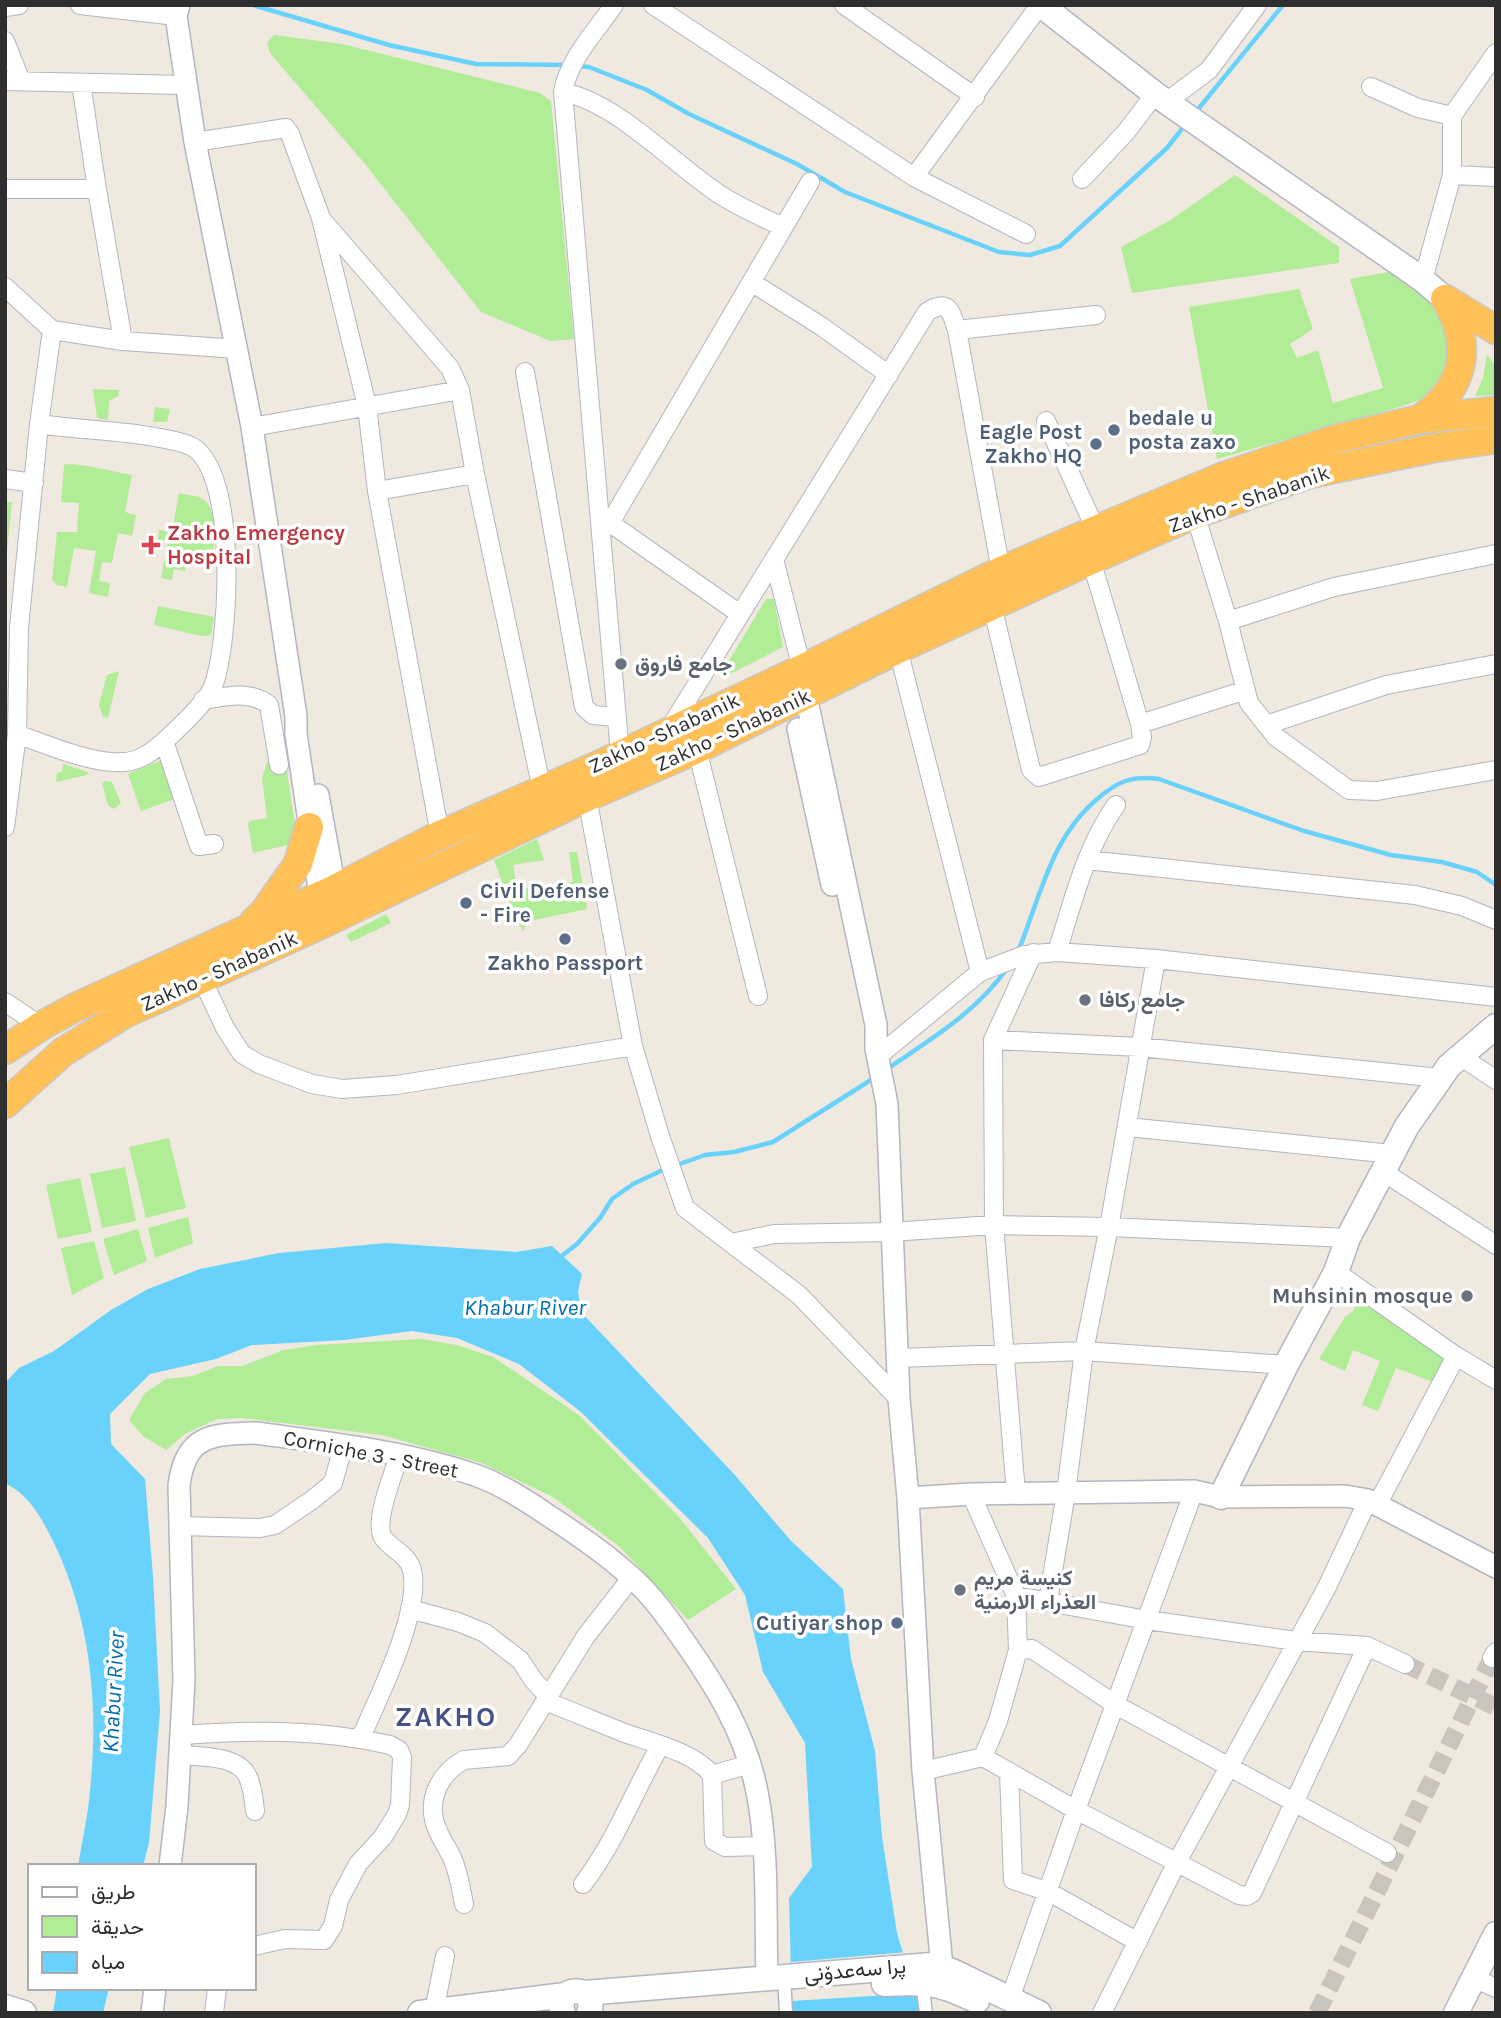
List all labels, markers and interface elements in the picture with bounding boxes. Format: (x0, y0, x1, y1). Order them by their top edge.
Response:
place label: bedale u posta zaxo (1128, 406, 1236, 454)
place label: Eagle Post Zakho HQ (979, 420, 1082, 468)
marker: bedale u posta zaxo (1106, 422, 1122, 438)
marker: Eagle Post Zakho HQ (1088, 436, 1104, 452)
street label: Zakho - Shabanik (1165, 460, 1333, 538)
place label: Zakho Emergency Hospital (167, 521, 345, 569)
marker: Zakho Emergency Hospital (141, 535, 161, 555)
place label: جامع فاروق (635, 652, 732, 678)
marker: جامع فاروق (613, 656, 629, 672)
street label: Zakho - Shabanik (651, 683, 815, 777)
street label: Zakho -Shabanik (585, 687, 744, 779)
place label: Civil Defense - Fire (480, 879, 609, 927)
marker: Civil Defense - Fire (458, 895, 474, 911)
street label: Zakho - Shabanik (137, 926, 301, 1016)
marker: Zakho Passport (557, 931, 573, 947)
place label: Zakho Passport (487, 951, 643, 975)
place label: جامع ركافا (1099, 988, 1185, 1014)
marker: جامع ركافا (1077, 992, 1093, 1008)
place label: Muhsinin mosque (1272, 1284, 1453, 1309)
marker: Muhsinin mosque (1459, 1288, 1475, 1304)
water label: Khabur River (464, 1294, 587, 1321)
street label: Corniche 3 - Street (282, 1425, 460, 1483)
place label: كنيسة مريم العذراء الارمنية (974, 1566, 1096, 1615)
marker: كنيسة مريم العذراء الارمنية (952, 1582, 968, 1598)
place label: Cutiyar shop (756, 1611, 883, 1635)
marker: Cutiyar shop (889, 1615, 905, 1631)
water label: Khabur River (97, 1629, 130, 1754)
district label: ZAKHO (395, 1700, 497, 1733)
legend (28, 1864, 256, 1990)
text: طريق (91, 1880, 136, 1905)
text: حديقة (91, 1915, 144, 1939)
text: مياه (91, 1950, 125, 1974)
street label: پرا سەعدۆنی (803, 1954, 907, 1988)

